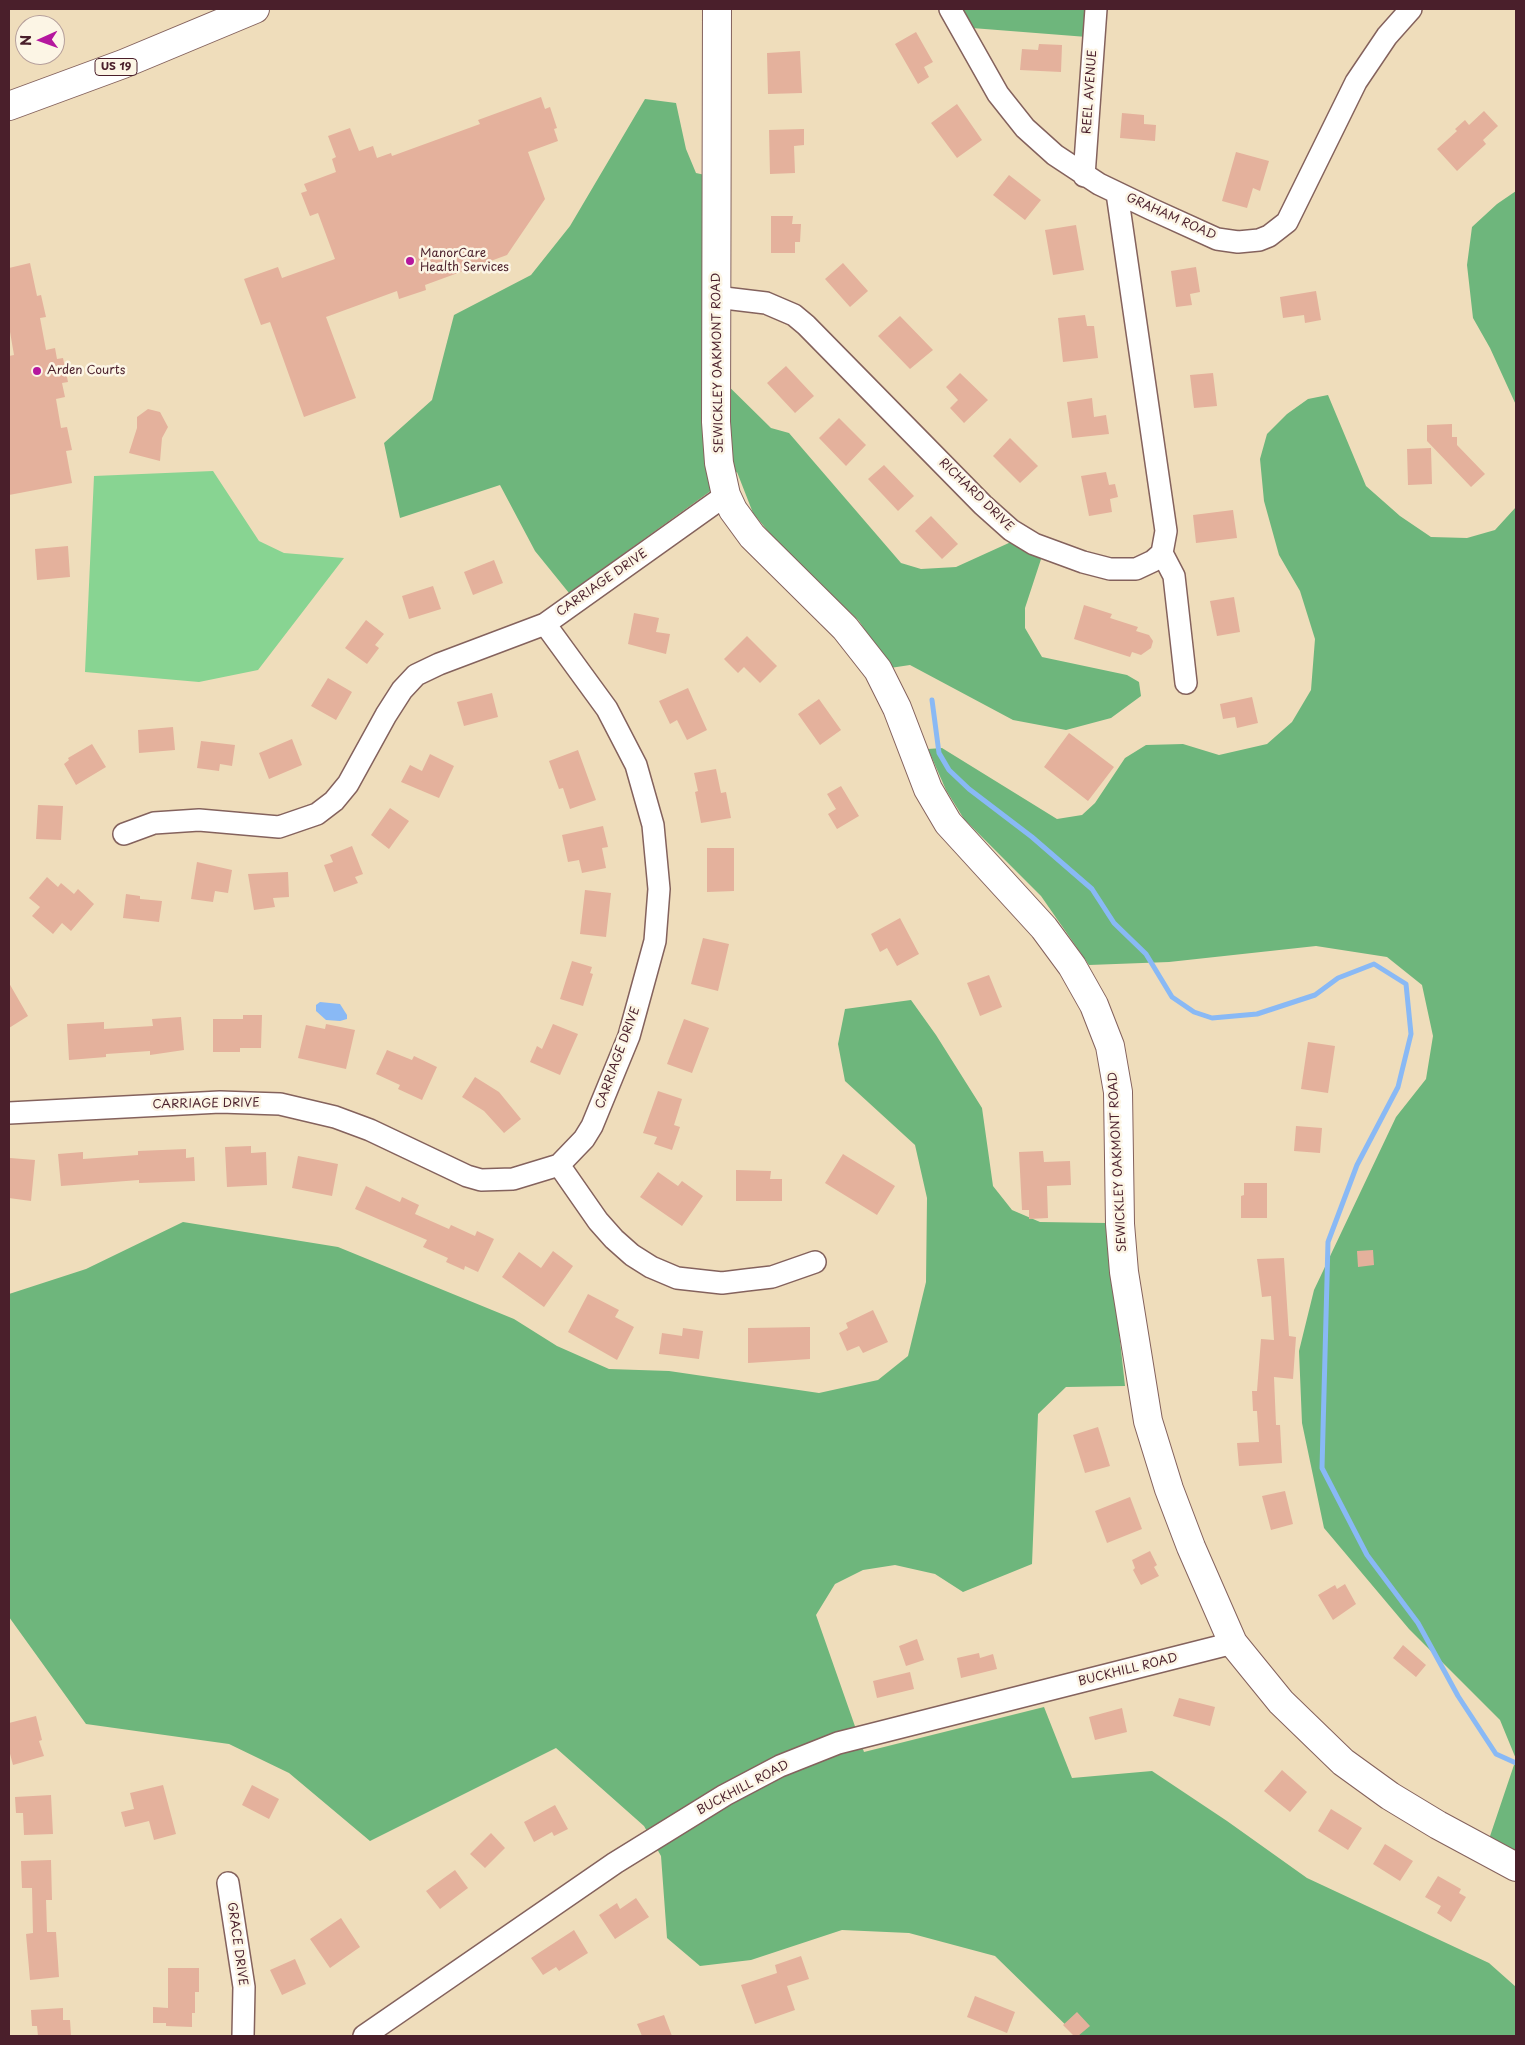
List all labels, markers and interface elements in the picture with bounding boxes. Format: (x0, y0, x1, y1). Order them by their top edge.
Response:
north arrow (15, 15, 65, 65)
text: N (15, 35, 36, 46)
street label: REEL AVENUE (1080, 49, 1100, 135)
road number: US 19 (95, 58, 137, 76)
street label: GRAHAM ROAD (1124, 191, 1218, 243)
place label: ManorCare Health Services (420, 247, 509, 275)
marker: ManorCare Health Services (404, 255, 416, 267)
street label: SEWICKLEY OAKMONT ROAD (709, 273, 727, 453)
place label: Arden Courts (47, 364, 125, 378)
marker: Arden Courts (31, 365, 43, 377)
street label: RICHARD DRIVE (936, 456, 1016, 534)
street label: CARRIAGE DRIVE (554, 546, 650, 620)
street label: CARRIAGE DRIVE (593, 1005, 643, 1111)
street label: SEWICKLEY OAKMONT ROAD (1106, 1072, 1130, 1252)
street label: CARRIAGE DRIVE (152, 1096, 260, 1112)
street label: BUCKHILL ROAD (1077, 1651, 1179, 1689)
street label: BUCKHILL ROAD (695, 1758, 791, 1818)
street label: GRACE DRIVE (224, 1901, 250, 1987)

